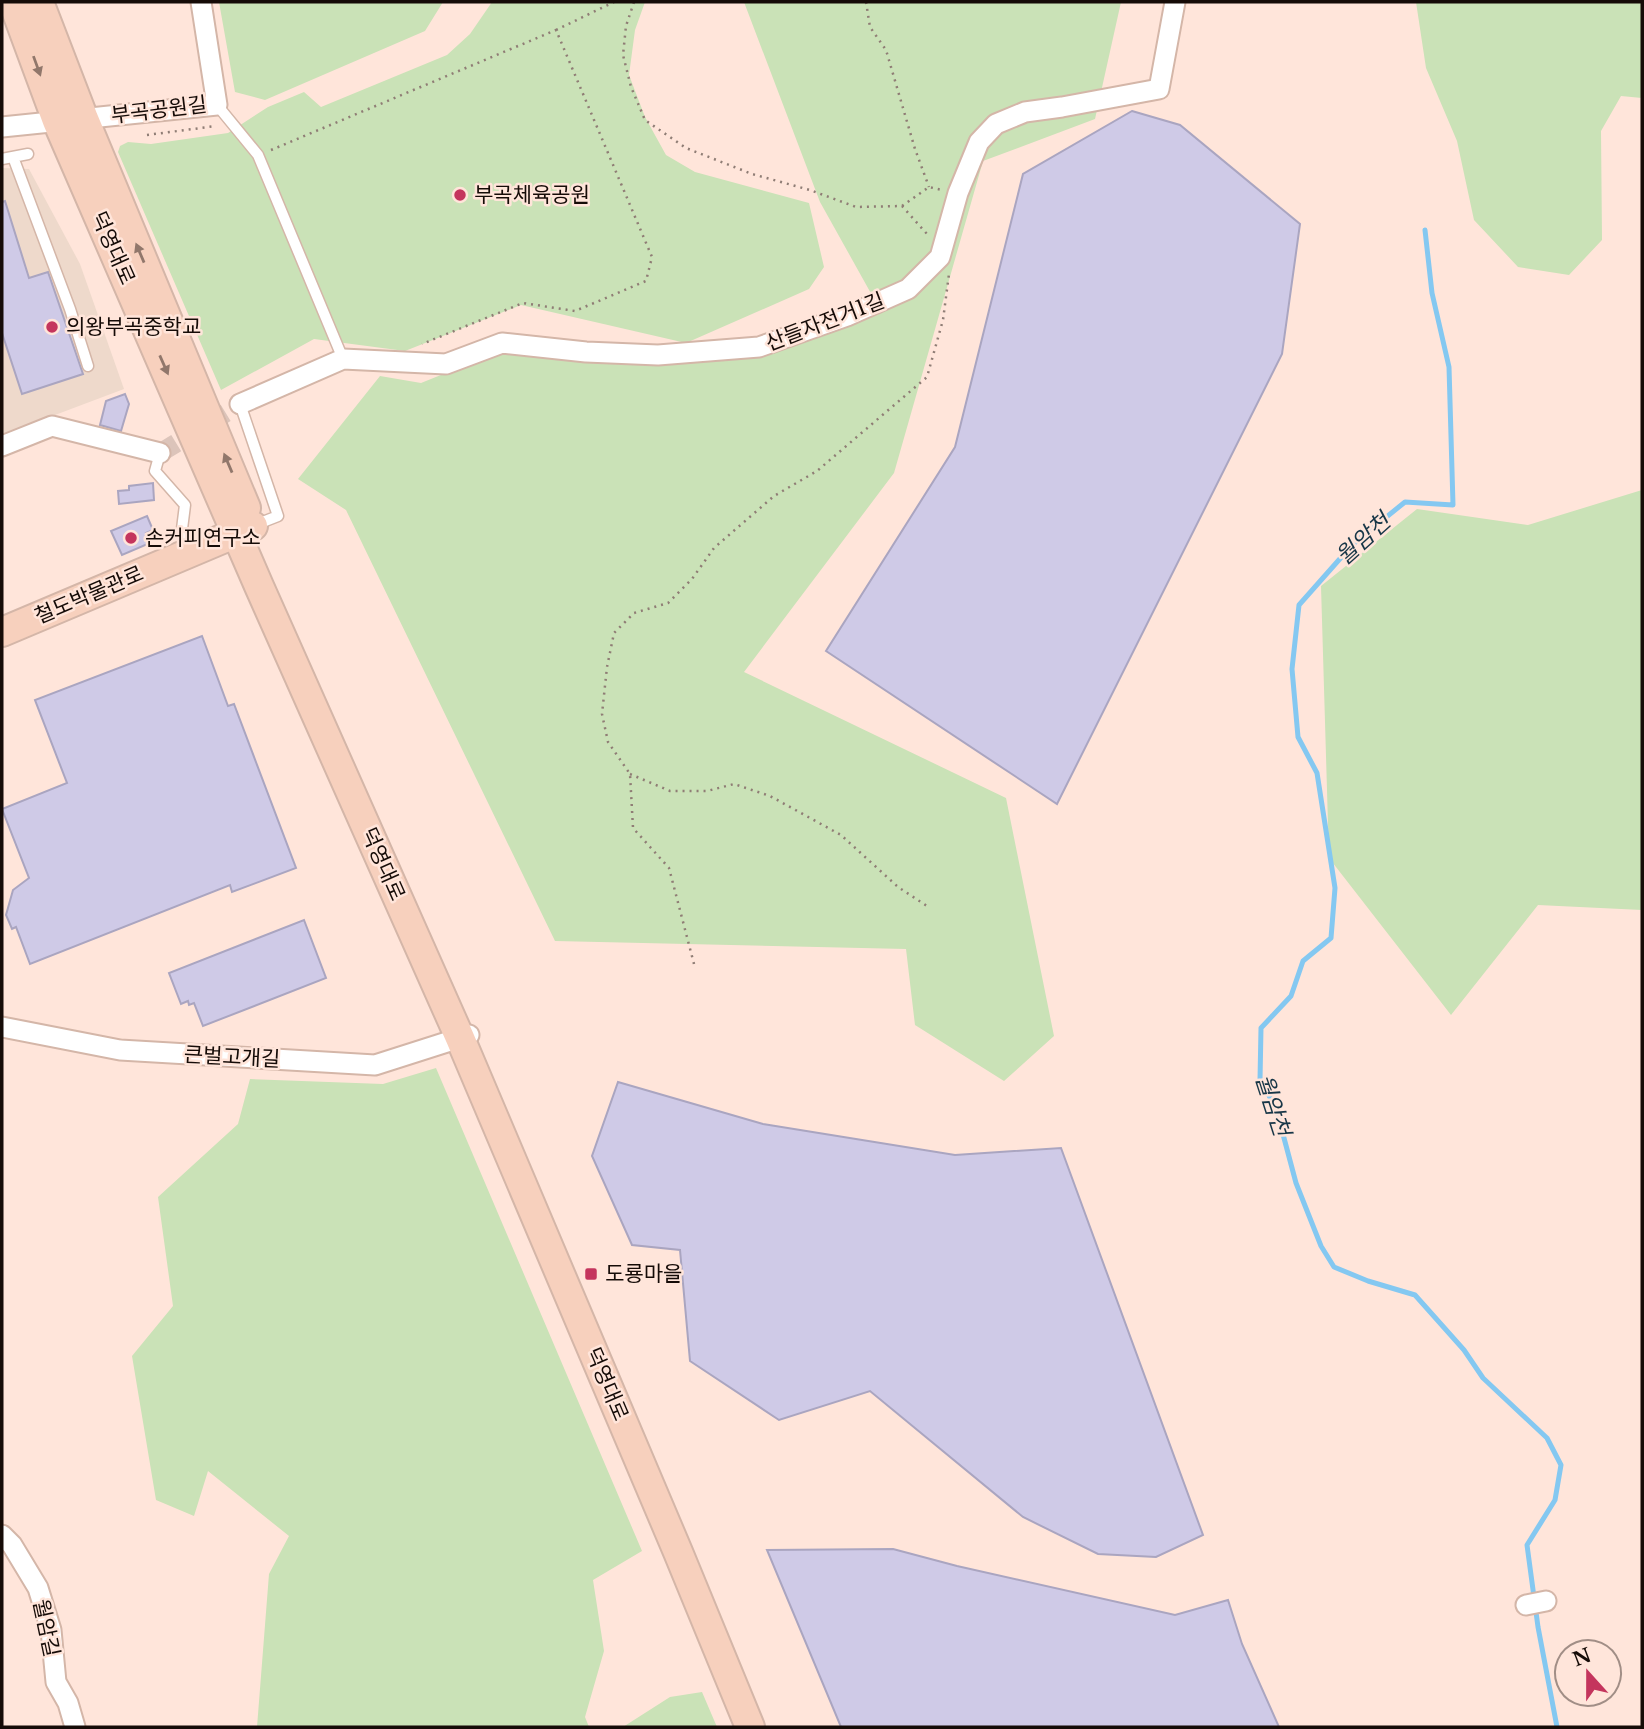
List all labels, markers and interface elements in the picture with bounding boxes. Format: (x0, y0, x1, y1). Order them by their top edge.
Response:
one-way arrow (31, 55, 42, 76)
street label: 부곡공원길 (109, 91, 209, 129)
place label: 부곡체육공원 (474, 182, 590, 208)
marker: 부곡체육공원 (452, 187, 468, 203)
street label: 덕영대로 (85, 207, 141, 289)
one-way arrow (134, 243, 146, 263)
street label: 산들자전거1길 (762, 287, 888, 357)
place label: 의왕부곡중학교 (66, 314, 201, 340)
marker: 의왕부곡중학교 (44, 319, 60, 335)
one-way arrow (158, 355, 170, 375)
one-way arrow (222, 452, 233, 473)
water label: 월암천 (1330, 505, 1398, 571)
place label: 손커피연구소 (145, 525, 261, 551)
marker: 손커피연구소 (123, 530, 139, 546)
street label: 철도박물관로 (31, 560, 147, 630)
street label: 덕영대로 (355, 823, 411, 905)
street label: 큰벌고개길 (183, 1041, 281, 1073)
water label: 월암천 (1250, 1070, 1297, 1142)
place label: 도룡마을 (605, 1261, 682, 1287)
marker: 도룡마을 (583, 1266, 599, 1282)
street label: 덕영대로 (580, 1343, 634, 1425)
street label: 월암길 (27, 1597, 65, 1659)
north arrow (1553, 1638, 1623, 1708)
text: N (1570, 1644, 1595, 1672)

